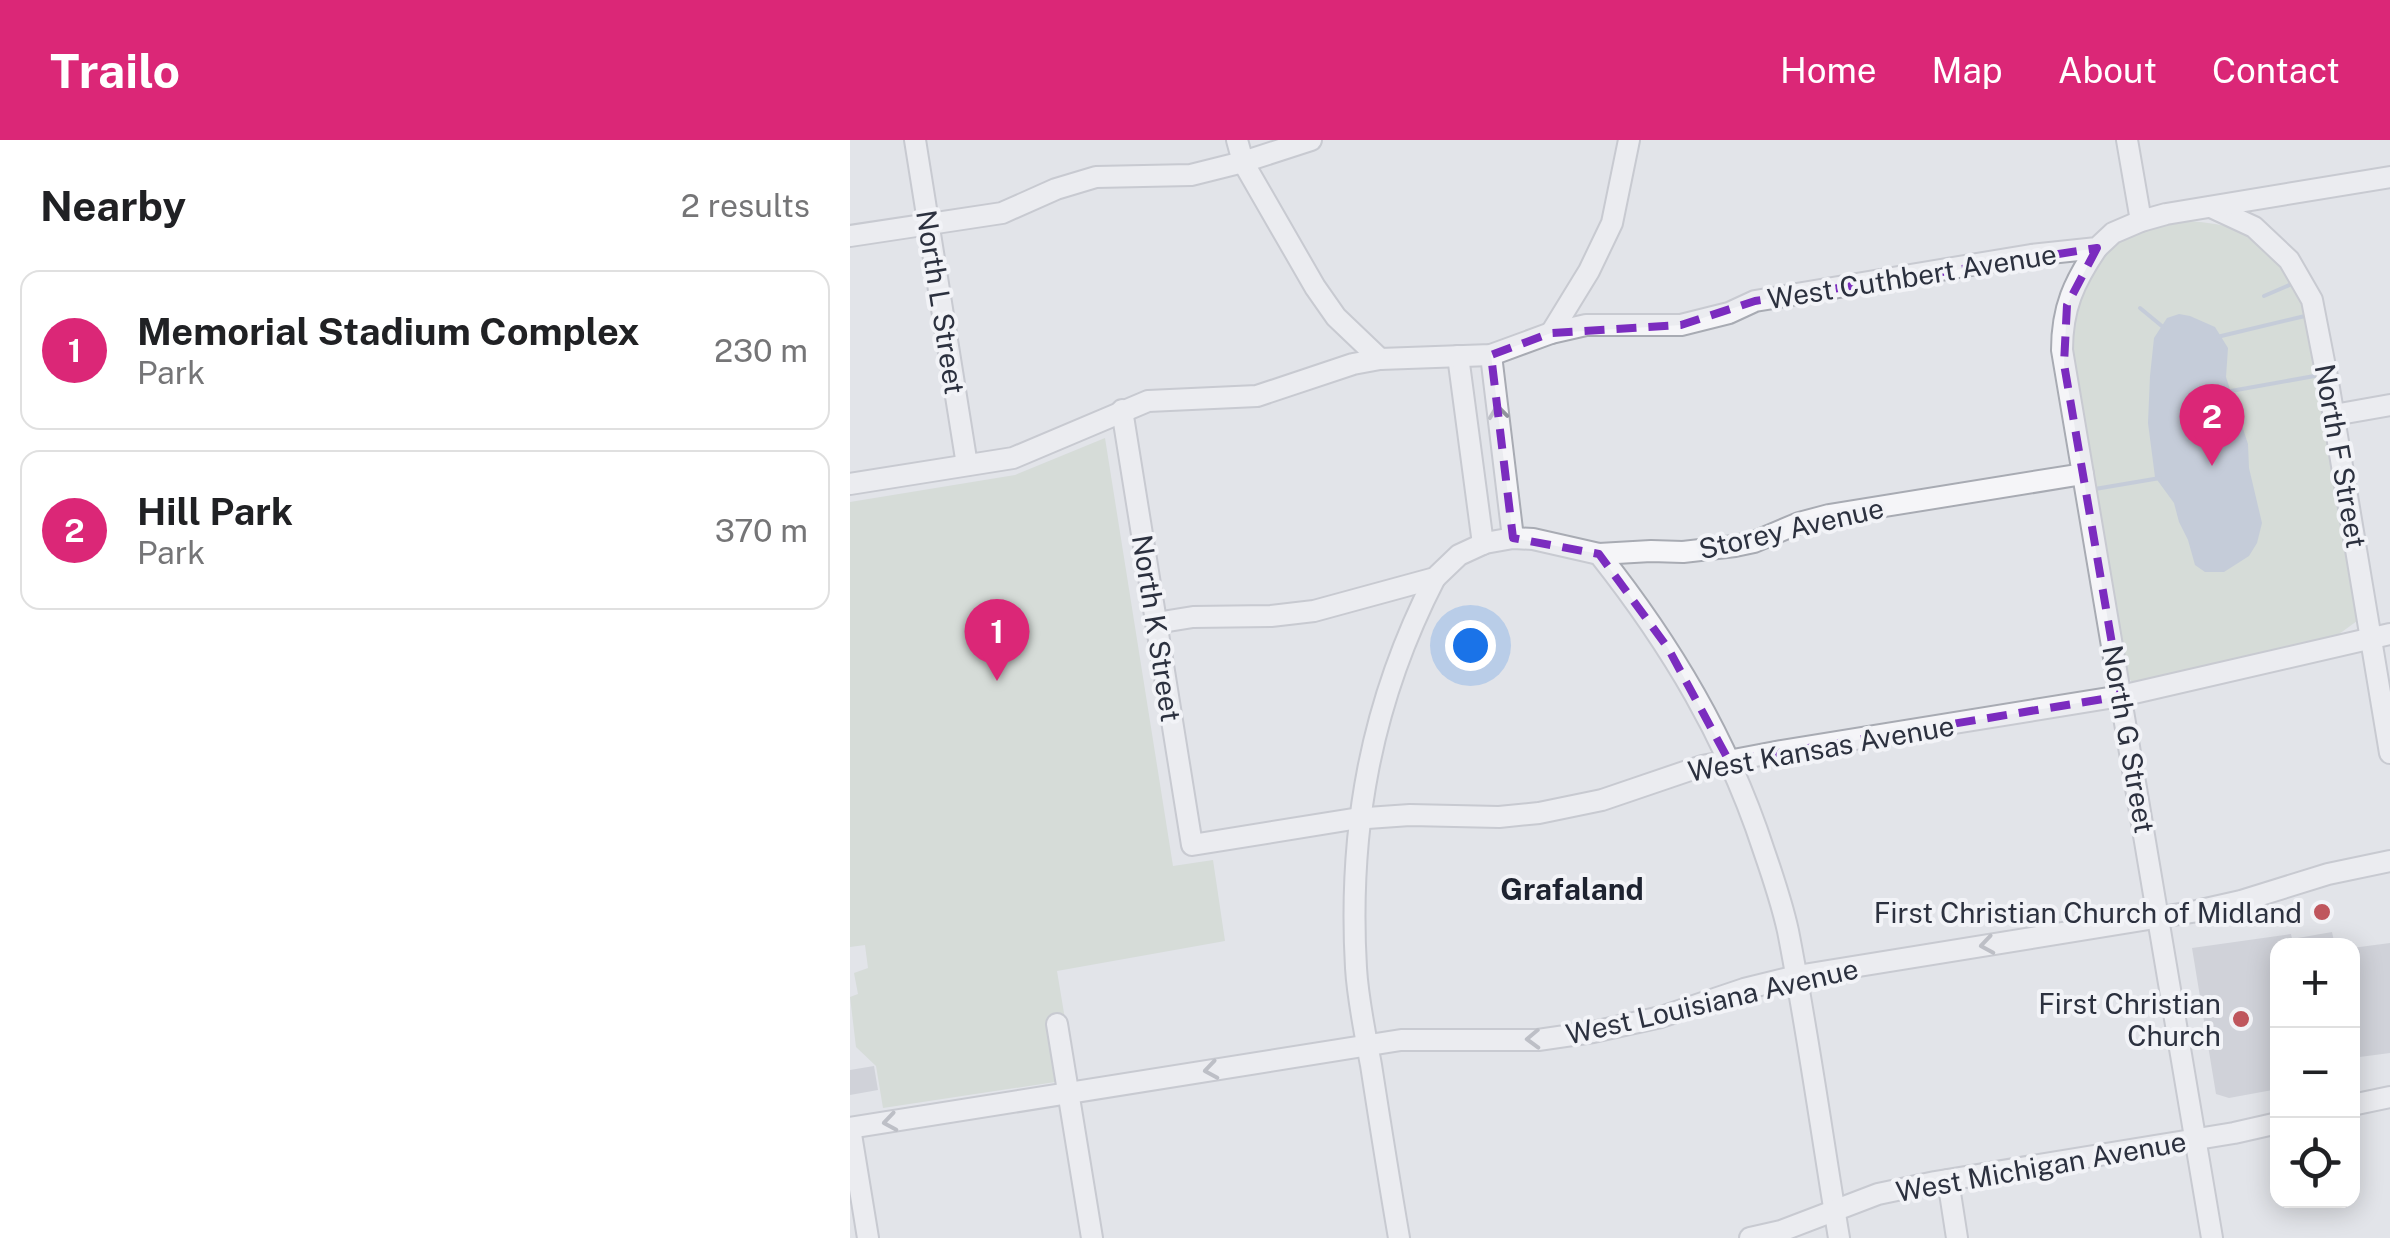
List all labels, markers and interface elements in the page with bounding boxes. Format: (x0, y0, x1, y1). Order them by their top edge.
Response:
text: Trailo (50, 42, 180, 99)
text: Home (1780, 50, 1877, 91)
text: Map (1932, 50, 2003, 91)
text: About (2058, 50, 2157, 91)
text: Contact (2212, 50, 2340, 91)
text: Nearby (40, 181, 186, 230)
text: 2 results (681, 187, 810, 224)
street label: North L Street (910, 208, 972, 396)
street label: West Cuthbert Avenue (1765, 237, 2059, 315)
text: Memorial Stadium Complex (137, 309, 640, 354)
text: 1 (68, 332, 81, 369)
text: 230 m (714, 332, 808, 369)
text: Park (137, 354, 205, 391)
street label: North F Street (2309, 361, 2373, 551)
pin: 2 (2180, 384, 2244, 466)
one-way arrow (1488, 403, 1509, 419)
text: Hill Park (137, 489, 293, 534)
street label: Storey Avenue (1695, 491, 1887, 565)
text: 2 (64, 512, 85, 549)
text: 370 m (715, 512, 808, 549)
street label: North K Street (1126, 532, 1188, 724)
text: Park (137, 534, 205, 571)
pin: 1 (964, 598, 1030, 681)
your location (1445, 620, 1496, 671)
street label: North G Street (2096, 642, 2162, 836)
street label: West Kansas Avenue (1685, 708, 1957, 788)
district label: Grafaland (1500, 871, 1644, 907)
place label: First Christian Church of Midland (1874, 896, 2302, 929)
marker: First Christian Church of Midland (2311, 901, 2333, 923)
one-way arrow (1978, 934, 1995, 955)
map controls (2270, 938, 2360, 1208)
button: + (2270, 938, 2360, 1028)
street label: West Louisiana Avenue (1563, 951, 1861, 1051)
place label: First Christian Church (2038, 987, 2221, 1052)
marker: First Christian Church (2230, 1008, 2252, 1030)
one-way arrow (1524, 1028, 1540, 1049)
button: − (2270, 1028, 2360, 1118)
one-way arrow (1202, 1059, 1219, 1080)
one-way arrow (881, 1110, 898, 1131)
button: locate (2270, 1118, 2360, 1208)
street label: West Michigan Avenue (1893, 1124, 2189, 1208)

